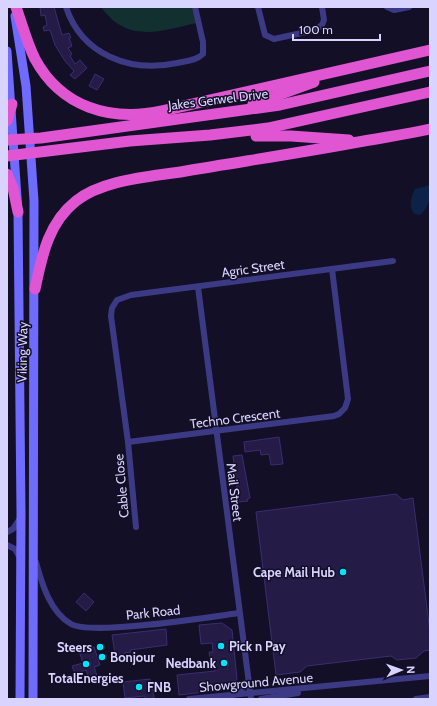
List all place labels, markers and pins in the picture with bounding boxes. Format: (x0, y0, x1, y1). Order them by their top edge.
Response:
place label: Cape Mail Hub (253, 564, 336, 580)
marker: Cape Mail Hub (338, 567, 348, 577)
place label: Pick n Pay (229, 638, 286, 654)
place label: Steers (57, 639, 92, 655)
marker: Pick n Pay (216, 641, 226, 651)
marker: Steers (95, 642, 105, 652)
place label: Bonjour (110, 649, 155, 665)
marker: Bonjour (97, 652, 107, 662)
place label: Nedbank (165, 655, 217, 671)
marker: Nedbank (219, 658, 229, 668)
marker: TotalEnergies (81, 659, 91, 669)
place label: TotalEnergies (48, 670, 124, 686)
place label: FNB (147, 679, 171, 695)
marker: FNB (134, 682, 144, 692)

